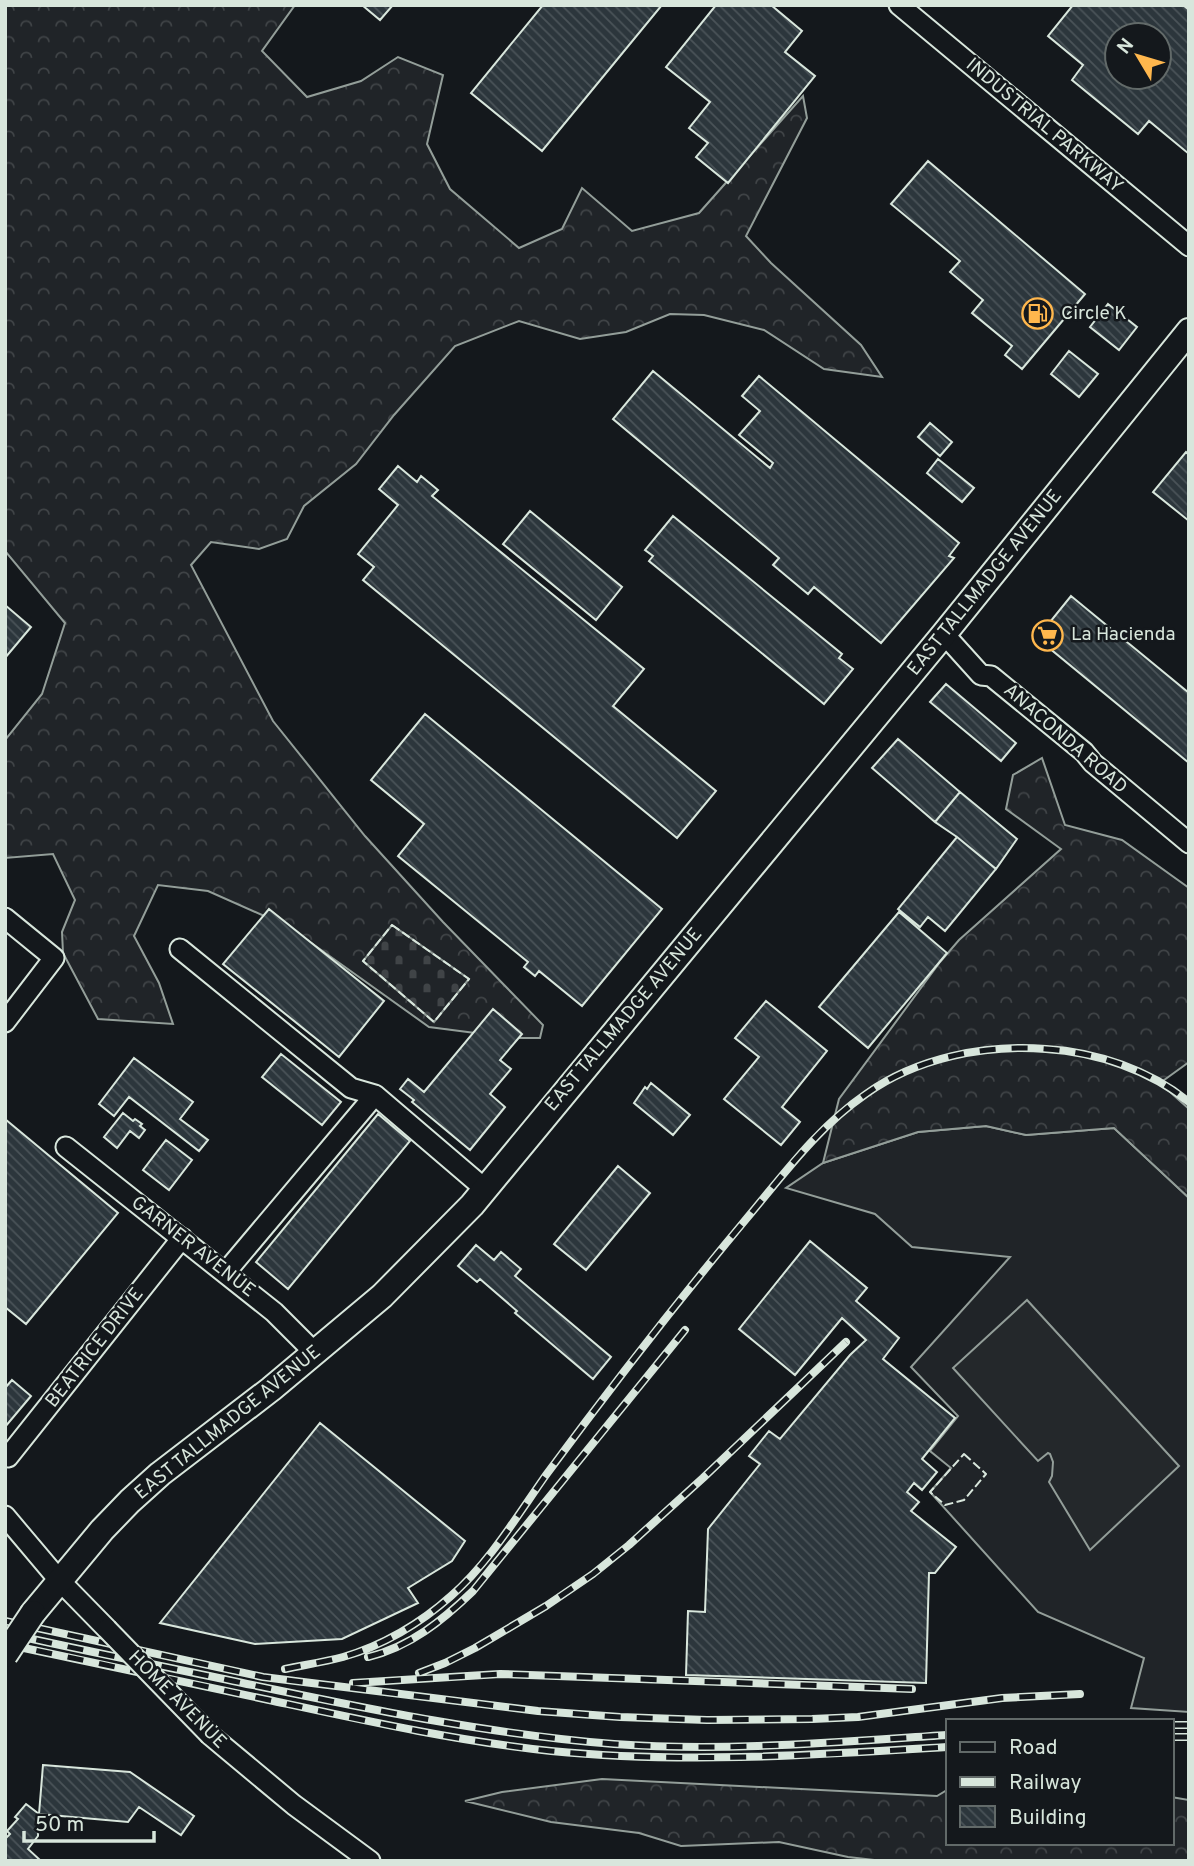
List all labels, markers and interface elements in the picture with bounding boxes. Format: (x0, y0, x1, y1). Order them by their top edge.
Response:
north arrow (1103, 21, 1173, 91)
text: N (1113, 34, 1140, 60)
street label: INDUSTRIAL PARKWAY (961, 53, 1127, 199)
fuel station icon: Circle K (1021, 297, 1055, 331)
place label: Circle K (1061, 302, 1127, 326)
street label: EAST TALLMADGE AVENUE (902, 485, 1068, 681)
supermarket icon: La Hacienda (1031, 618, 1065, 652)
place label: La Hacienda (1071, 623, 1175, 647)
street label: ANACONDA ROAD (998, 679, 1132, 799)
street label: EAST TALLMADGE AVENUE (540, 923, 708, 1117)
street label: GARNER AVENUE (126, 1191, 260, 1303)
street label: BEATRICE DRIVE (41, 1283, 149, 1413)
street label: EAST TALLMADGE AVENUE (130, 1340, 326, 1506)
street label: HOME AVENUE (123, 1646, 231, 1754)
legend (946, 1719, 1173, 1845)
text: Road (1009, 1735, 1058, 1762)
text: Railway (1009, 1770, 1082, 1797)
scale bar (24, 1800, 154, 1844)
text: Building (1009, 1805, 1087, 1832)
text: 50 m (35, 1812, 84, 1839)

